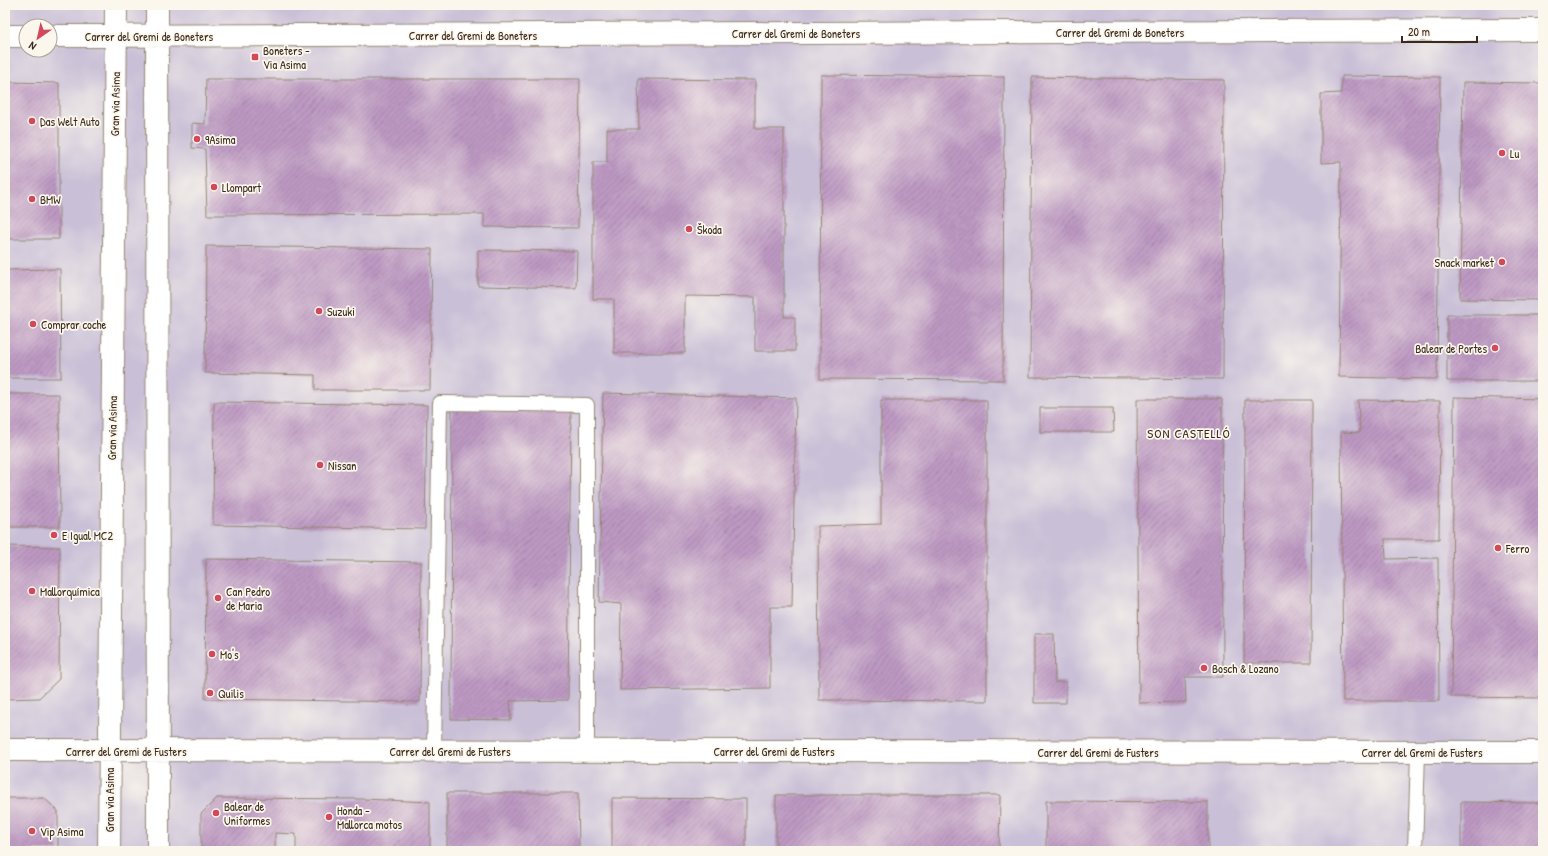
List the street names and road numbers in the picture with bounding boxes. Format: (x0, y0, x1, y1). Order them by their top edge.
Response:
street label: Carrer del Gremi de Boneters (1056, 24, 1185, 41)
street label: Carrer del Gremi de Boneters (732, 25, 861, 42)
street label: Carrer del Gremi de Boneters (409, 27, 538, 44)
street label: Carrer del Gremi de Boneters (85, 28, 214, 45)
street label: Gran via Asima (106, 71, 124, 136)
street label: Gran via Asima (103, 395, 121, 460)
street label: Carrer del Gremi de Fusters (65, 743, 187, 760)
street label: Carrer del Gremi de Fusters (389, 743, 511, 760)
street label: Carrer del Gremi de Fusters (713, 743, 835, 760)
street label: Carrer del Gremi de Fusters (1037, 744, 1159, 761)
street label: Carrer del Gremi de Fusters (1361, 744, 1483, 761)
street label: Gran via Asima (101, 768, 118, 832)

